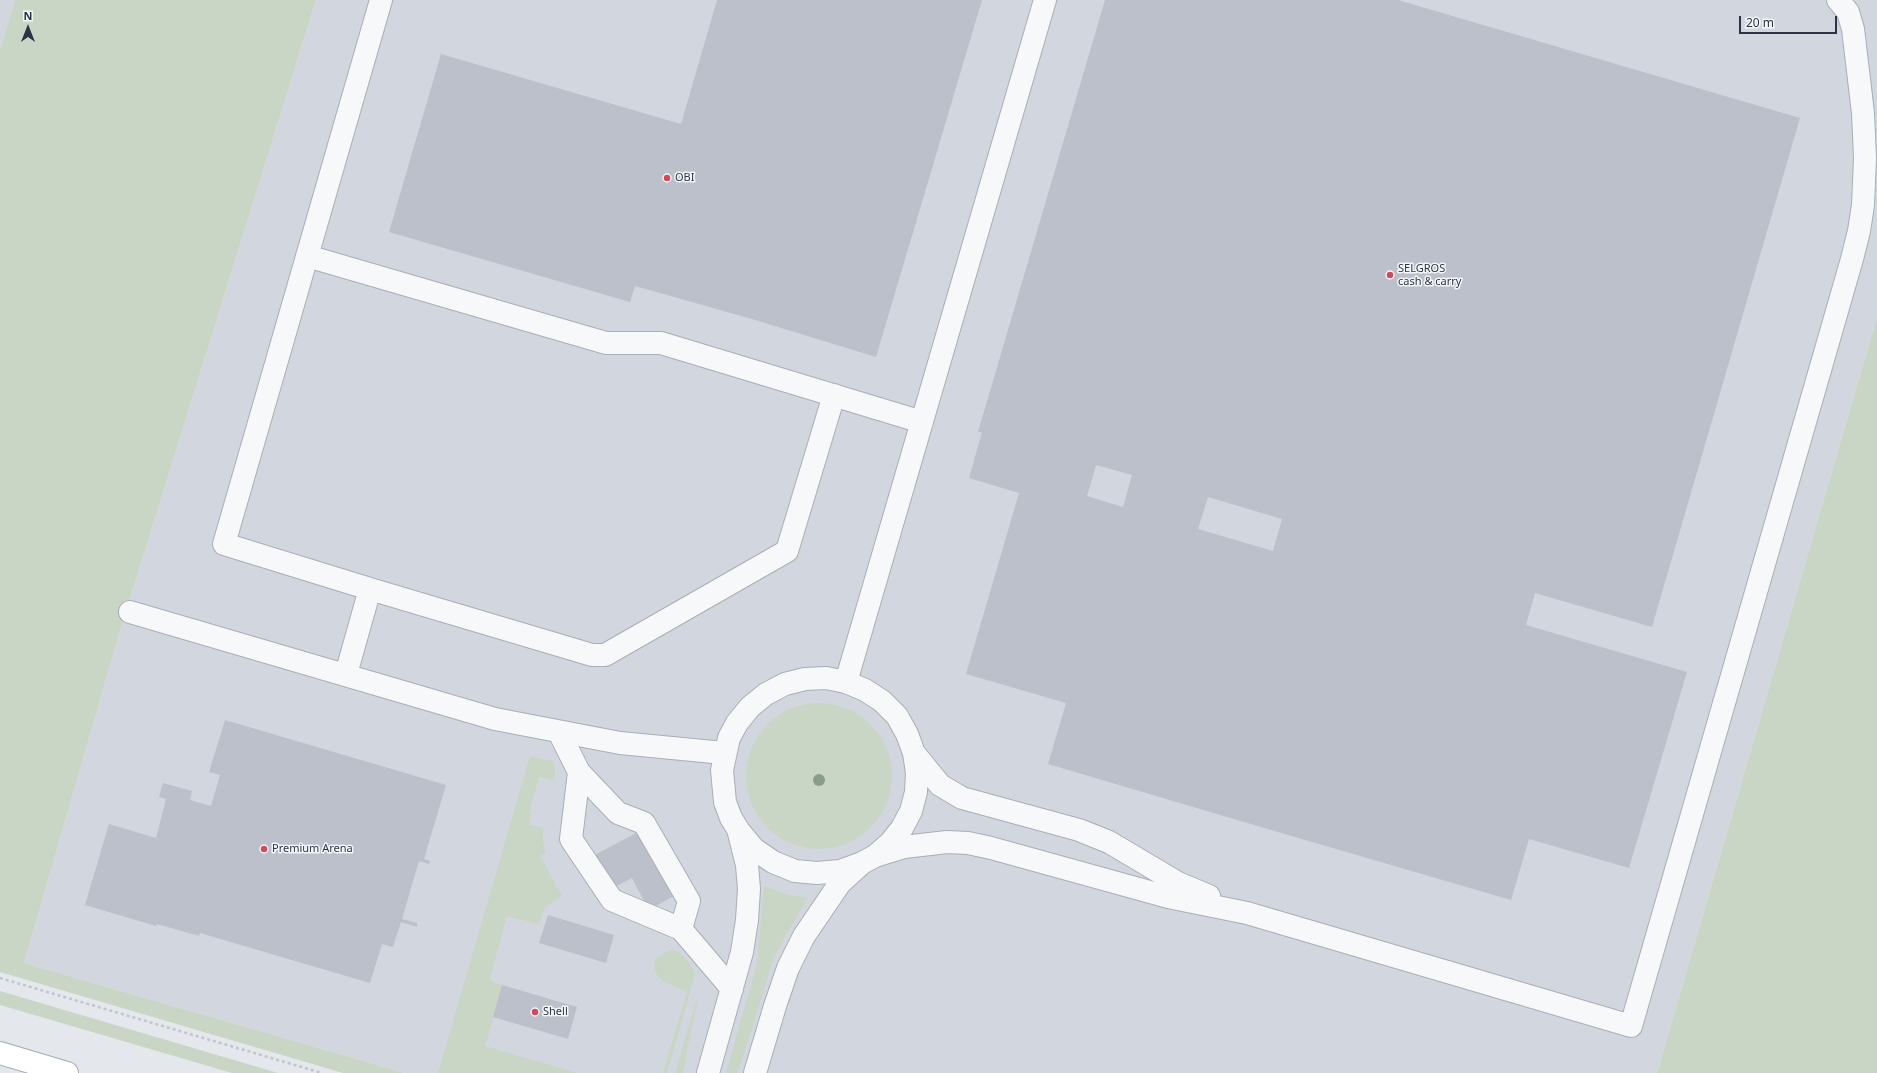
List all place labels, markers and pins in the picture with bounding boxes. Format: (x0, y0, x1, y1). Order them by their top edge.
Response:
place label: OBI (675, 171, 694, 185)
marker: OBI (662, 173, 672, 183)
place label: SELGROS cash & carry (1398, 262, 1461, 288)
marker: SELGROS cash & carry (1385, 270, 1395, 280)
place label: Premium Arena (272, 842, 353, 856)
marker: Premium Arena (259, 844, 269, 854)
place label: Shell (543, 1005, 568, 1019)
marker: Shell (530, 1007, 540, 1017)

